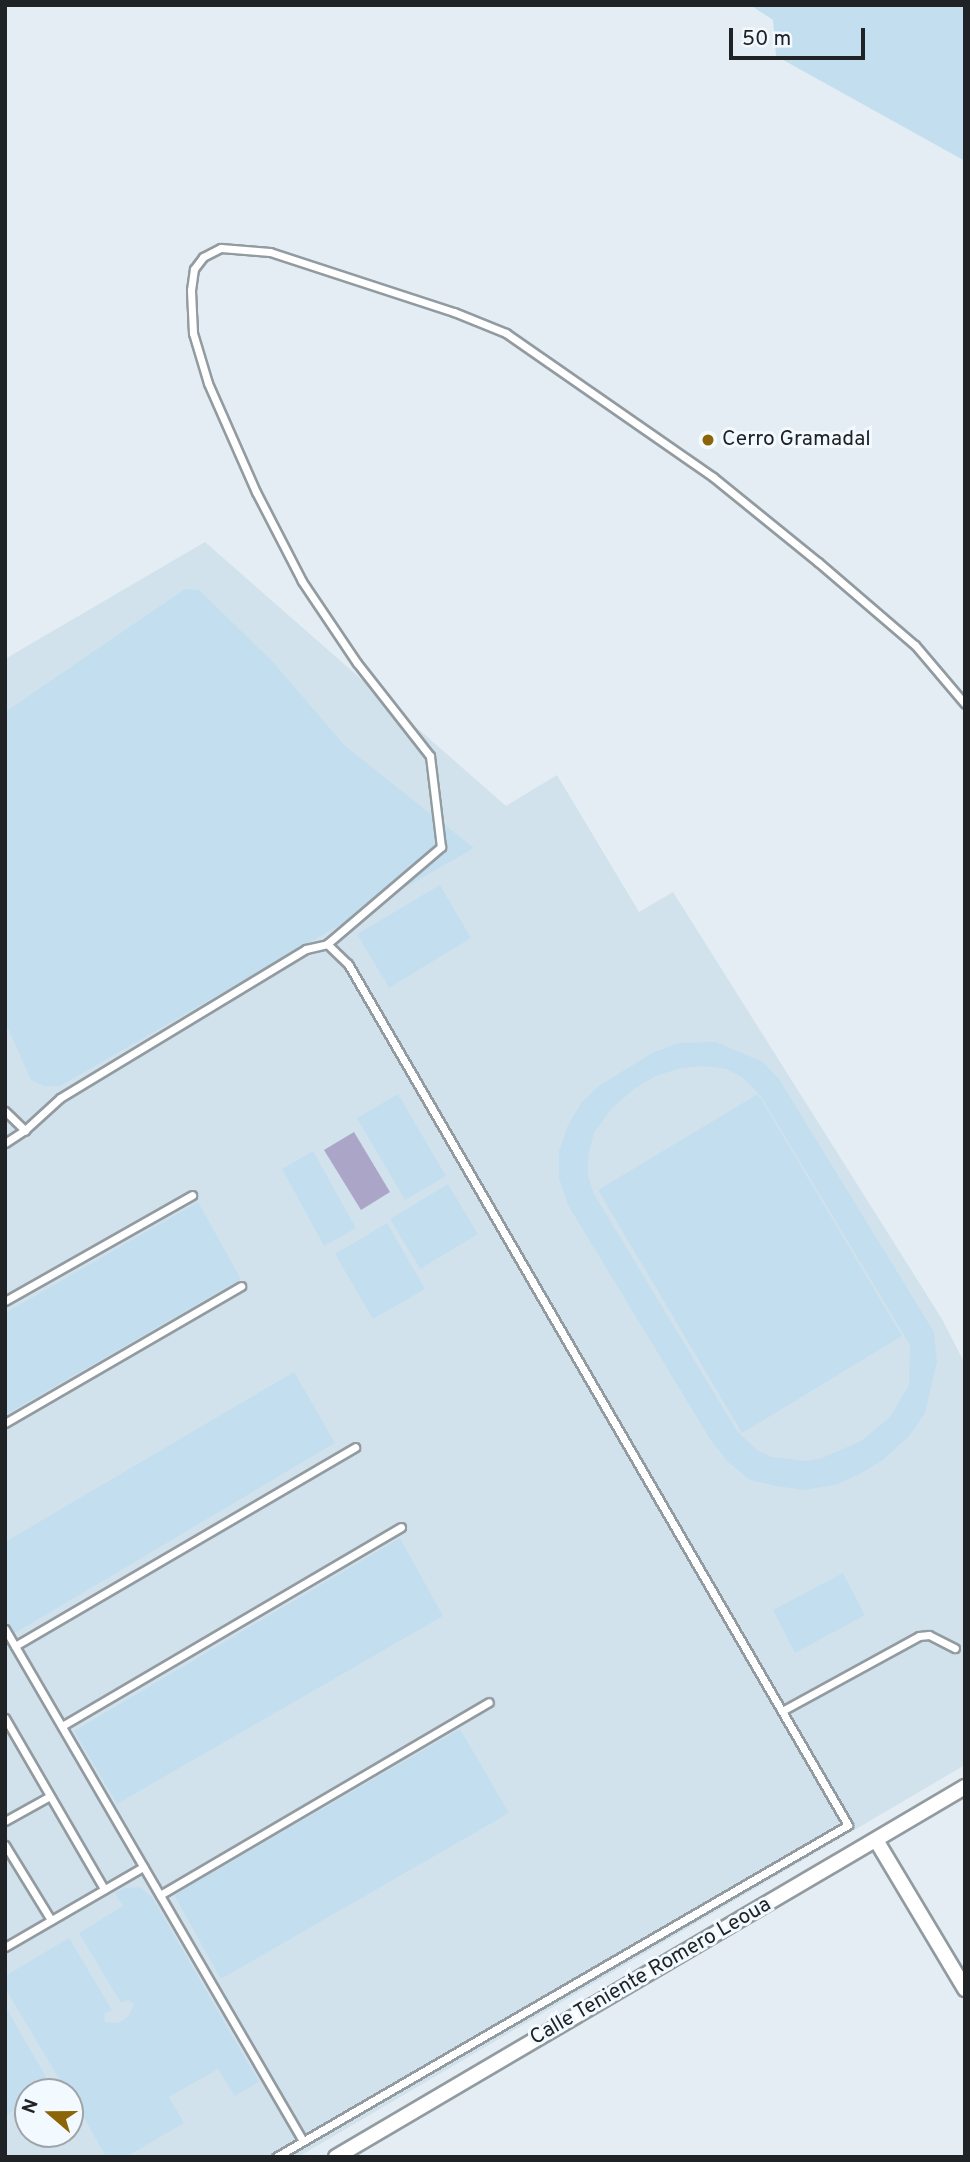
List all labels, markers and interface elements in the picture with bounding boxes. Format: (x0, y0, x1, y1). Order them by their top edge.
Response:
scale bar (732, 14, 869, 58)
text: 50 m (742, 26, 791, 53)
place label: Cerro Gramadal (722, 427, 871, 453)
marker: Cerro Gramadal (700, 432, 716, 448)
street label: Calle Teniente Romero Leoua (526, 1892, 776, 2052)
north arrow (14, 2078, 84, 2148)
text: N (18, 2096, 45, 2117)

